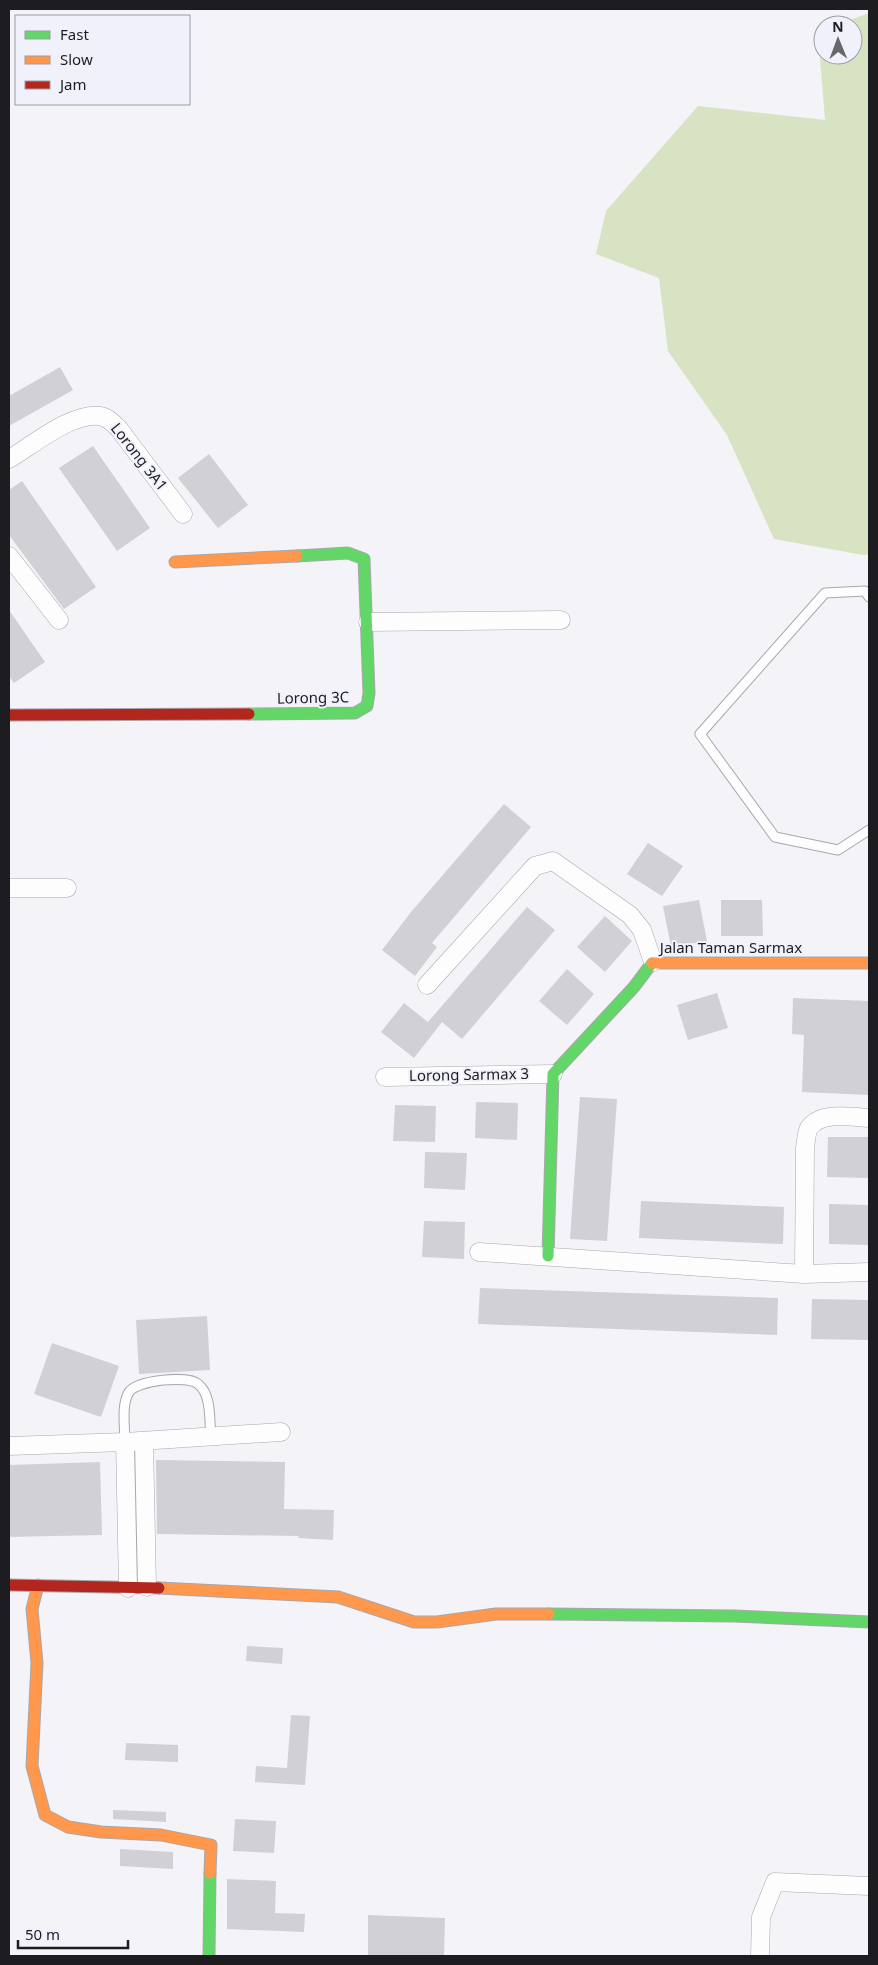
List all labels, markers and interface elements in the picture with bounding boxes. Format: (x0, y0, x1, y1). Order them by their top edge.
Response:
legend (15, 15, 190, 105)
north arrow (813, 15, 863, 65)
text: N (832, 17, 844, 36)
text: Fast (60, 24, 89, 44)
text: Slow (60, 49, 93, 69)
text: Jam (58, 74, 87, 94)
street label: Lorong 3A1 (107, 418, 173, 494)
street label: Lorong 3C (277, 686, 350, 708)
street label: Jalan Taman Sarmax (658, 937, 802, 957)
street label: Lorong Sarmax 3 (409, 1063, 529, 1085)
scale bar (18, 1918, 128, 1950)
text: 50 m (25, 1924, 60, 1944)

